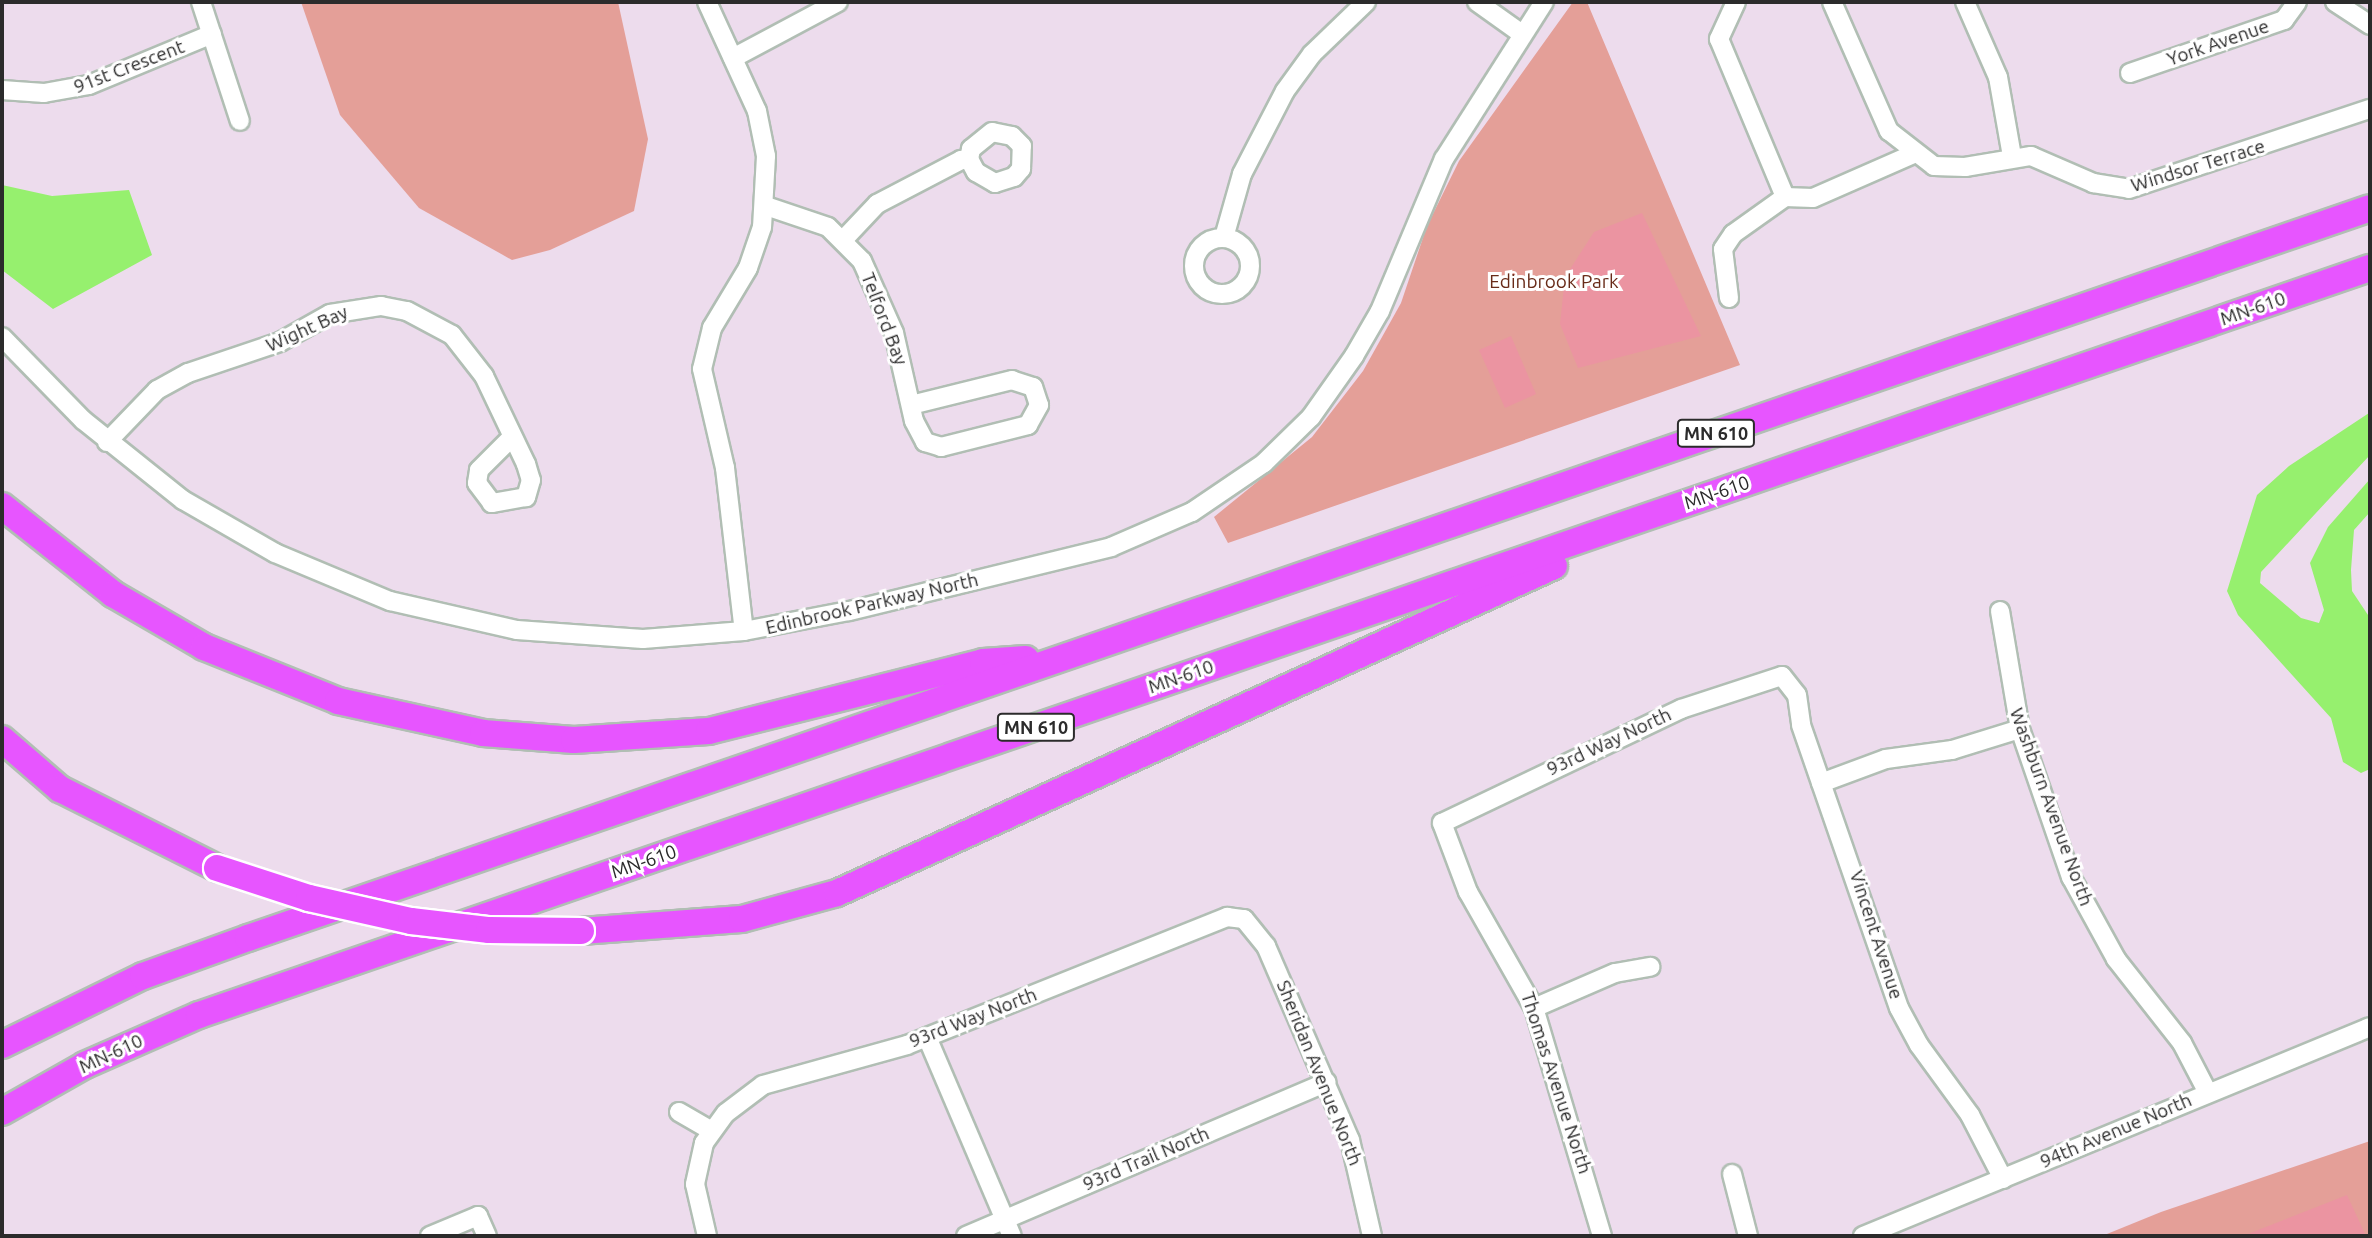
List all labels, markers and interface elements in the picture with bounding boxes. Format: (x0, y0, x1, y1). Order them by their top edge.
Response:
street label: York Avenue (2164, 15, 2272, 71)
street label: 91st Crescent (70, 35, 188, 99)
street label: Windsor Terrace (2128, 135, 2268, 197)
street label: Telford Bay (856, 270, 912, 368)
park label: Edinbrook Park (1489, 271, 1619, 293)
street label: MN-610 (2217, 287, 2289, 331)
street label: Wight Bay (263, 301, 351, 357)
road number: MN 610 (1676, 418, 1756, 447)
street label: MN-610 (1681, 471, 1753, 515)
street label: Edinbrook Parkway North (763, 568, 981, 640)
street label: MN-610 (1145, 655, 1217, 699)
street label: 93rd Way North (1543, 703, 1675, 781)
street label: Washburn Avenue North (2005, 705, 2097, 909)
road number: MN 610 (996, 712, 1076, 742)
street label: MN-610 (608, 840, 680, 884)
street label: Vincent Avenue (1844, 868, 1908, 1002)
street label: Sheridan Avenue North (1271, 977, 1367, 1169)
street label: 93rd Way North (906, 983, 1040, 1053)
street label: Thomas Avenue North (1516, 989, 1596, 1177)
street label: MN-610 (75, 1029, 147, 1079)
street label: 94th Avenue North (2037, 1089, 2195, 1173)
street label: 93rd Trail North (1079, 1122, 1213, 1196)

